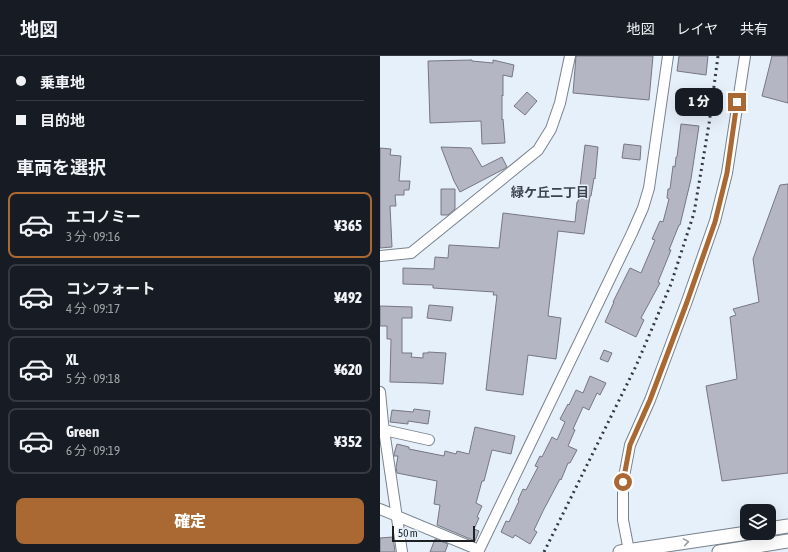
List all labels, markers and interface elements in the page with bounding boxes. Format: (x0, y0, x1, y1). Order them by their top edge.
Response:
text: 地図 (20, 18, 58, 40)
text: 地図 (626, 21, 654, 37)
text: レイヤ (676, 21, 718, 37)
text: 共有 (740, 21, 768, 37)
text: 乗車地 (40, 74, 85, 91)
callout: 1 分 (675, 88, 723, 116)
route end (728, 93, 746, 111)
text: 1 分 (689, 94, 709, 109)
text: 目的地 (40, 112, 85, 129)
text: 車両を選択 (16, 157, 106, 178)
district label: 緑ケ丘二丁目 (510, 185, 589, 200)
icon: car (18, 207, 54, 243)
text: エコノミー (66, 208, 141, 225)
text: ¥365 (334, 217, 362, 234)
text: 3 分 · 09:16 (66, 229, 120, 244)
icon: car (18, 279, 54, 315)
text: コンフォート (66, 280, 156, 297)
text: ¥492 (334, 289, 362, 306)
text: 4 分 · 09:17 (66, 301, 120, 316)
icon: car (18, 351, 54, 387)
text: XL (66, 351, 79, 368)
text: ¥620 (334, 361, 362, 378)
text: 5 分 · 09:18 (66, 371, 120, 386)
icon: car (18, 423, 54, 459)
text: Green (66, 423, 99, 440)
text: ¥352 (334, 433, 362, 450)
text: 6 分 · 09:19 (66, 443, 120, 458)
route start (614, 473, 632, 491)
button: 確定 (16, 498, 364, 544)
map controls (740, 504, 776, 540)
button: layers (740, 504, 776, 540)
scale bar (392, 524, 475, 543)
text: 50 m (398, 527, 418, 539)
one-way arrow (683, 538, 689, 547)

